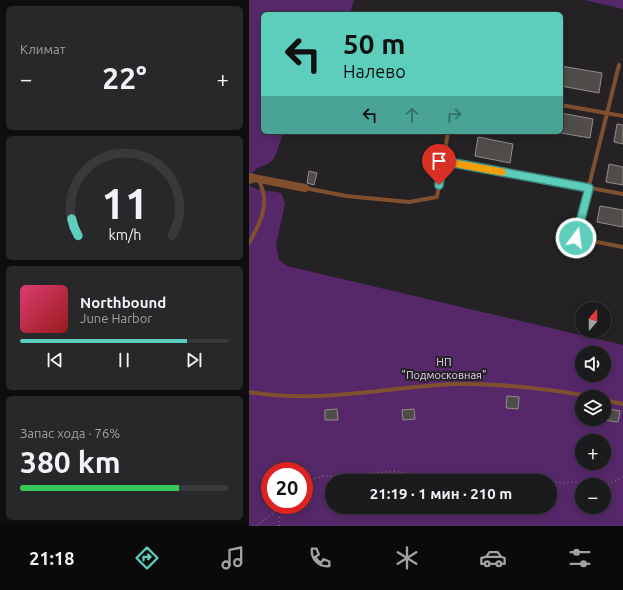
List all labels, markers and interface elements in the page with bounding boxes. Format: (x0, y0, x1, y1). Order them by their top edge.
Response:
icon: left (277, 28, 329, 80)
text: 50 m (343, 28, 405, 59)
text: Климат (20, 42, 65, 56)
text: 22° (102, 61, 147, 95)
text: Налево (343, 61, 406, 81)
text: − (20, 66, 32, 91)
text: + (217, 66, 229, 91)
icon: left (359, 104, 381, 126)
icon: ahead (401, 104, 423, 126)
icon: right (443, 104, 465, 126)
pin (422, 144, 456, 185)
icon: arrive (428, 150, 450, 172)
text: 11 (101, 180, 148, 227)
position arrow (555, 217, 597, 259)
text: km/h (108, 227, 141, 243)
text: Northbound (80, 294, 166, 311)
north arrow (575, 302, 611, 338)
map controls (575, 302, 611, 514)
text: June Harbor (80, 311, 152, 325)
button: sound (575, 346, 611, 382)
icon: previous (44, 349, 66, 371)
icon: pause (113, 349, 135, 371)
icon: next (183, 349, 205, 371)
park label: НП "Подмосковная" (402, 356, 486, 381)
button: layers (575, 390, 611, 426)
text: Запас хода · 76% (20, 426, 120, 440)
button: + (575, 434, 611, 470)
text: 380 km (20, 445, 121, 479)
speed limit sign: 20 (261, 462, 313, 514)
button: − (575, 478, 611, 514)
text: 21:19 · 1 мин · 210 m (370, 485, 512, 502)
icon: directions (133, 544, 161, 572)
icon: music (219, 544, 247, 572)
icon: phone (306, 544, 334, 572)
icon: climate (393, 544, 421, 572)
icon: car (479, 544, 507, 572)
icon: filters (566, 544, 594, 572)
text: 21:18 (29, 548, 74, 568)

